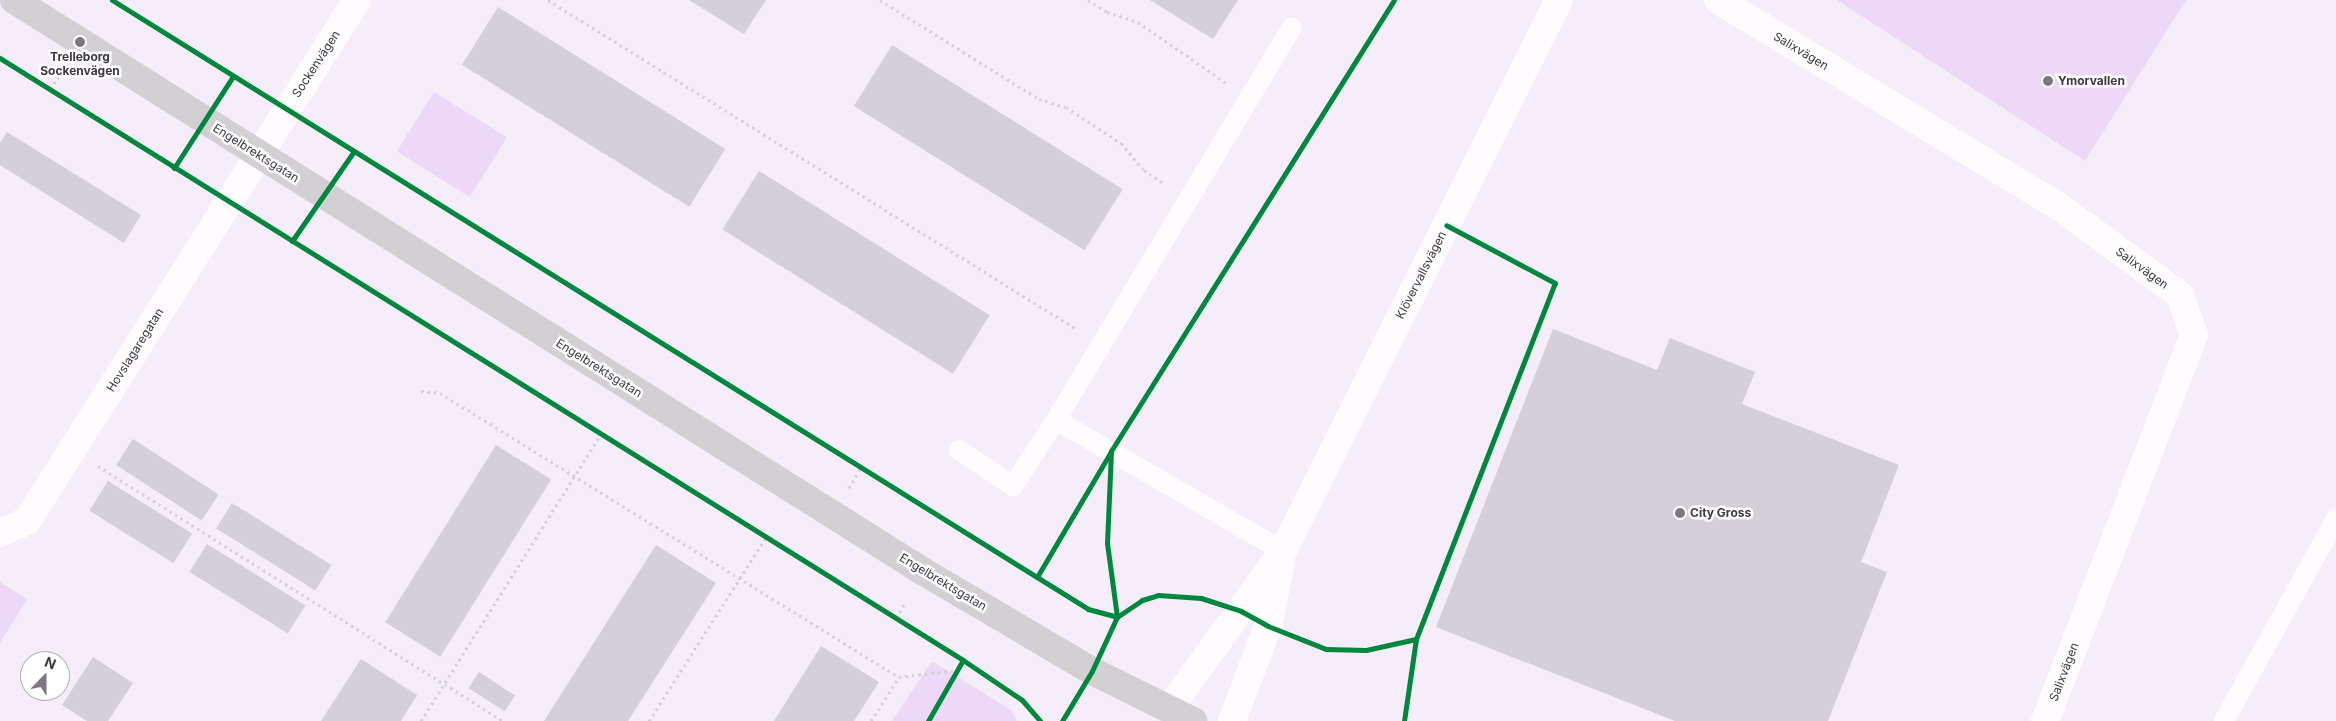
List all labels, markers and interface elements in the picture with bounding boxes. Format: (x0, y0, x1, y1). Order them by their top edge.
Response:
street label: Sockenvägen (289, 28, 343, 100)
street label: Salixvägen (1771, 29, 1831, 73)
marker: Trelleborg Sockenvägen (74, 36, 86, 48)
place label: Trelleborg Sockenvägen (40, 50, 120, 78)
place label: Ymorvallen (2058, 74, 2125, 88)
marker: Ymorvallen (2042, 75, 2054, 87)
street label: Engelbrektsgatan (210, 121, 302, 185)
street label: Klövervallsvägen (1393, 229, 1449, 321)
street label: Salixvägen (2113, 244, 2171, 292)
street label: Hovslagaregatan (103, 306, 167, 394)
street label: Engelbrektsgatan (553, 336, 645, 400)
place label: City Gross (1690, 506, 1751, 520)
marker: City Gross (1674, 507, 1686, 519)
street label: Engelbrektsgatan (897, 550, 989, 614)
street label: Salixvägen (2046, 641, 2082, 703)
north arrow (20, 651, 70, 701)
text: N (42, 653, 59, 672)

